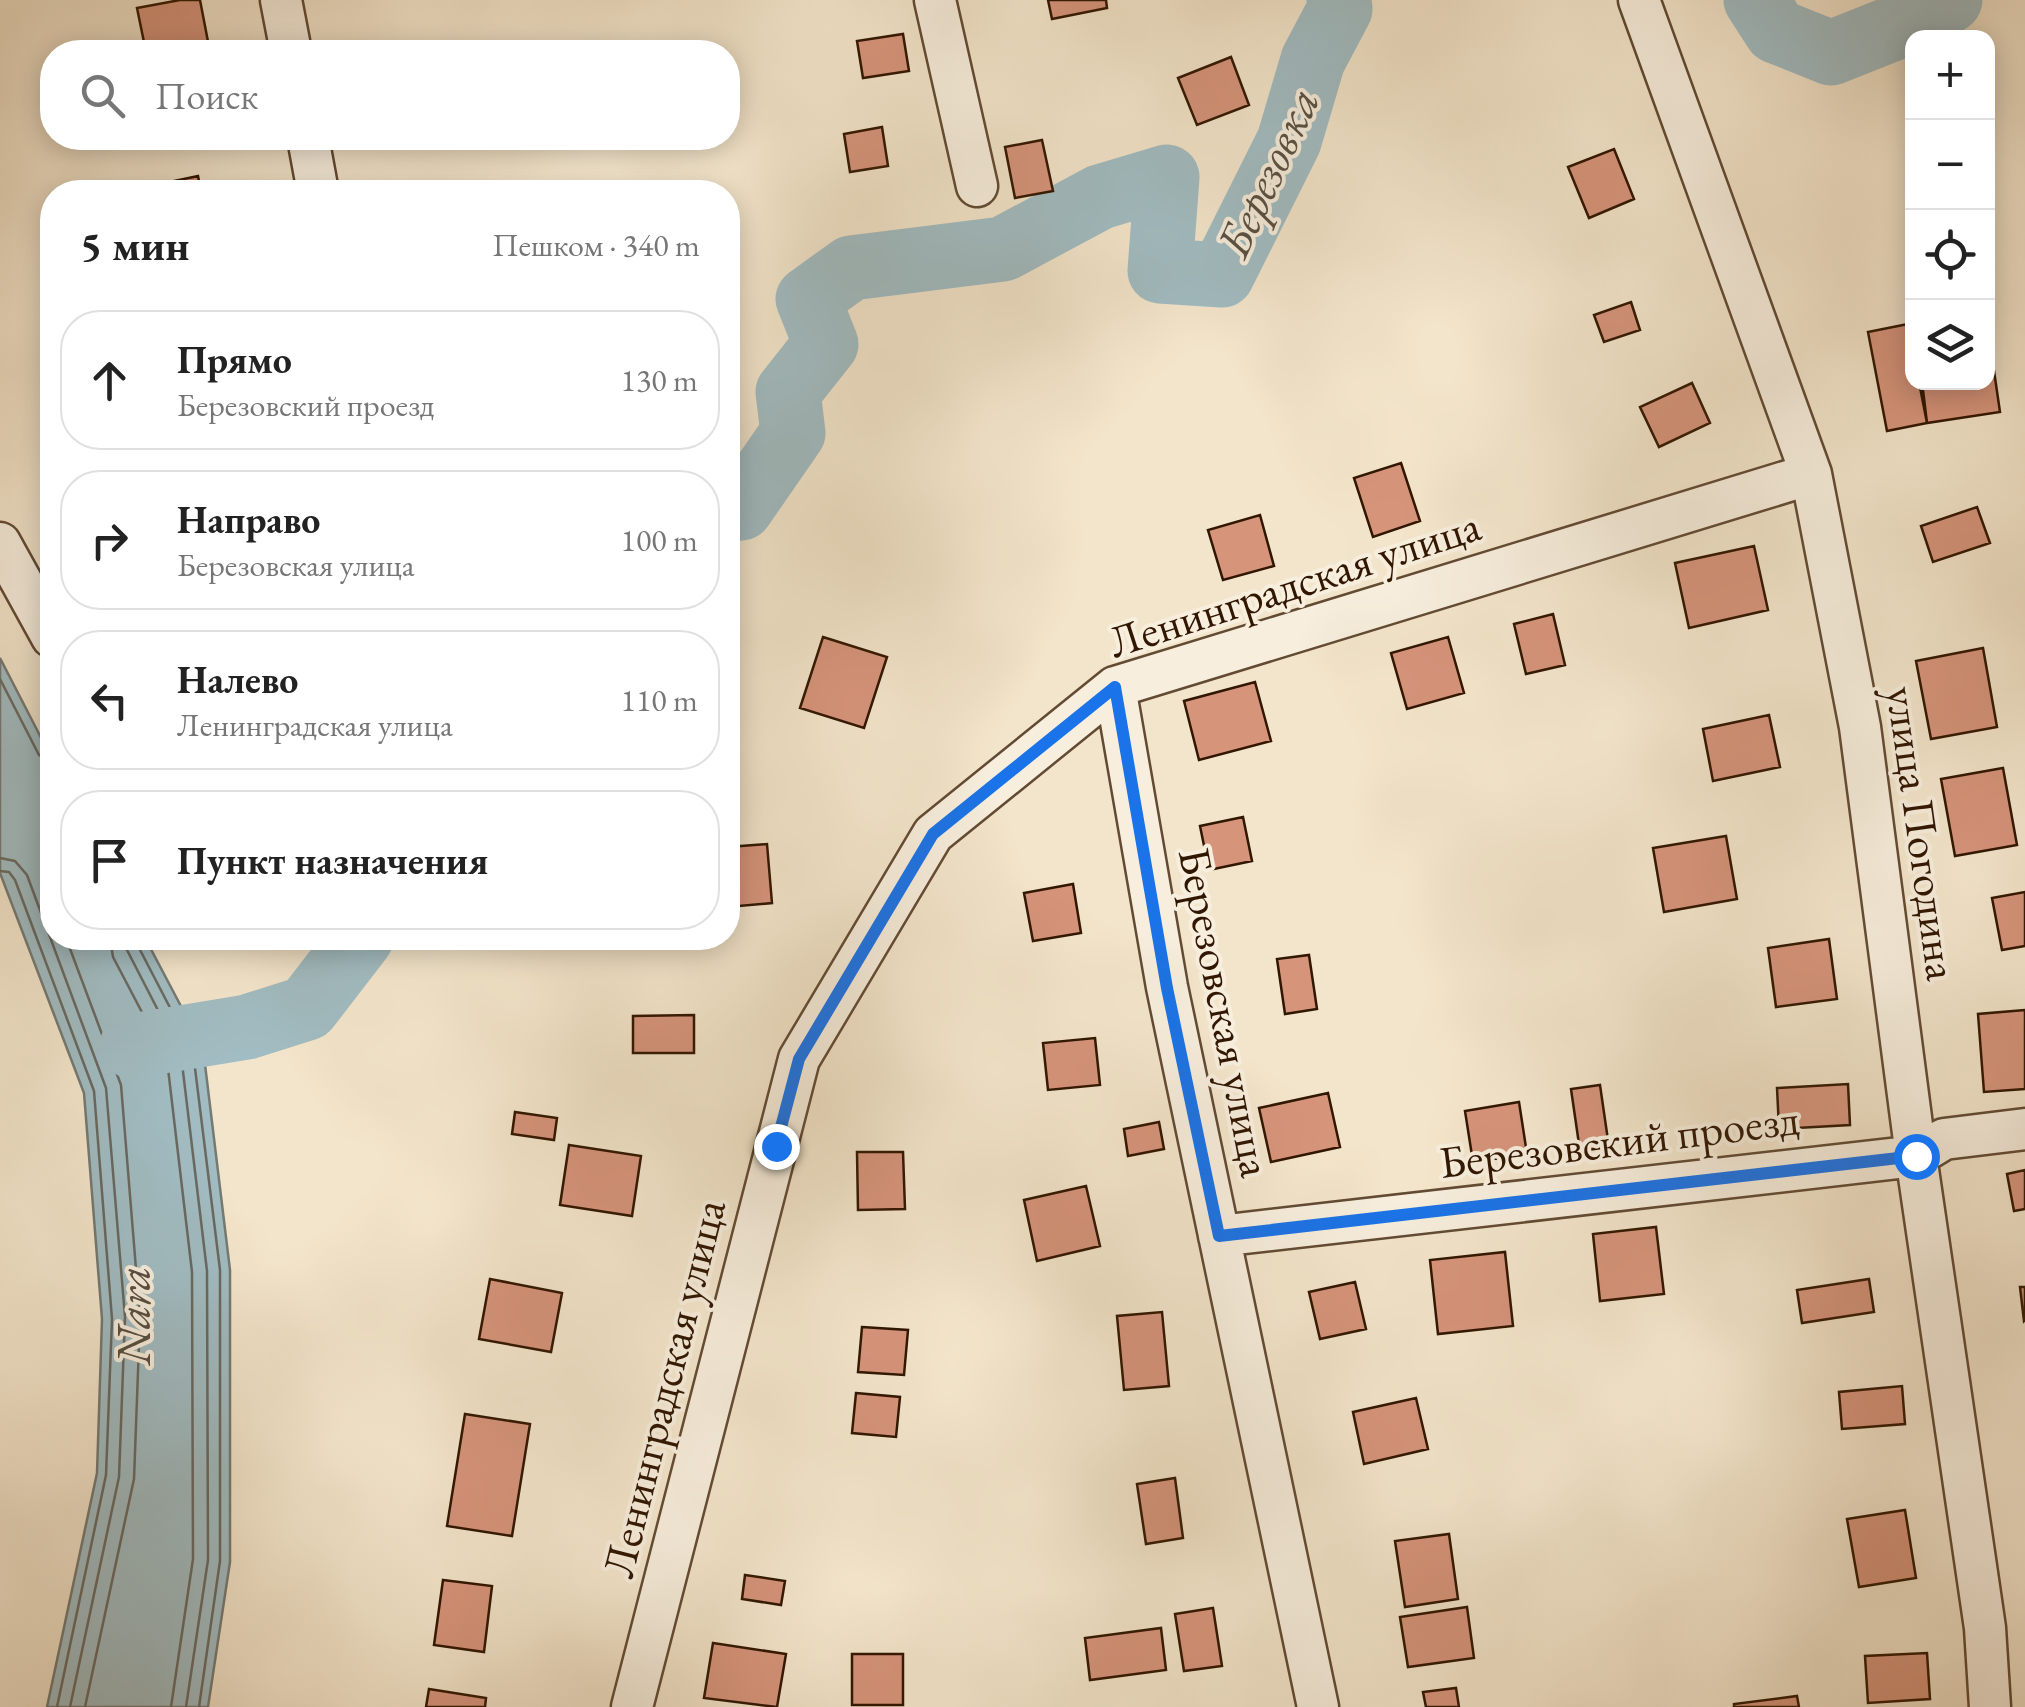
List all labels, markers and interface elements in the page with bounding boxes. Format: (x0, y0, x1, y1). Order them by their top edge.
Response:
map controls (1905, 30, 1995, 390)
button: + (1905, 30, 1995, 120)
search box (40, 40, 740, 150)
icon: search (75, 68, 130, 123)
text: Поиск (155, 71, 258, 120)
water label: Березовка (1200, 77, 1333, 268)
button: − (1905, 120, 1995, 210)
button: locate (1905, 210, 1995, 300)
text: 5 мин (80, 218, 189, 273)
text: Пешком · 340 m (492, 224, 700, 266)
button: layers (1905, 300, 1995, 390)
text: Прямо (177, 335, 292, 384)
icon: ahead (82, 353, 137, 408)
text: 130 m (621, 359, 698, 401)
text: Березовский проезд (177, 384, 434, 426)
text: Направо (177, 495, 320, 544)
street label: Ленинградская улица (1101, 496, 1487, 670)
icon: right (82, 513, 137, 568)
text: 100 m (621, 519, 698, 561)
text: Березовская улица (177, 544, 415, 586)
text: Налево (177, 655, 298, 704)
icon: left (82, 673, 137, 728)
text: 110 m (621, 679, 698, 721)
street label: улица Погодина (1874, 682, 1972, 984)
text: Ленинградская улица (177, 704, 453, 746)
icon: arrive (82, 833, 137, 888)
text: Пункт назначения (177, 836, 488, 885)
street label: Березовская улица (1166, 843, 1286, 1182)
street label: Березовский проезд (1436, 1089, 1802, 1191)
route end (754, 1124, 800, 1170)
route start (1894, 1134, 1940, 1180)
street label: Ленинградская улица (588, 1193, 738, 1583)
water label: Nara (102, 1266, 164, 1367)

